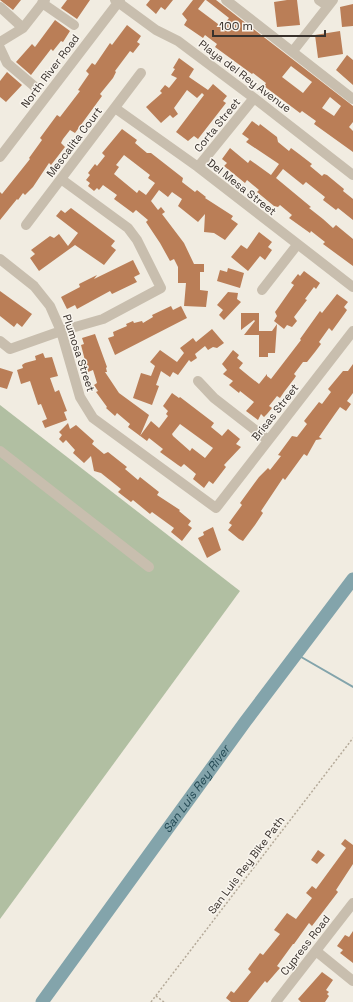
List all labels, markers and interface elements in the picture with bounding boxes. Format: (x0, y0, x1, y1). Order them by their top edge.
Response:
scale bar (213, 12, 325, 38)
text: 100 m (219, 18, 253, 34)
street label: North River Road (18, 31, 82, 111)
street label: Playa del Rey Avenue (196, 37, 294, 115)
street label: Corta Street (191, 95, 243, 155)
street label: Mescalita Court (43, 104, 105, 180)
street label: Del Mesa Street (205, 156, 279, 218)
street label: Plumosa Street (60, 312, 98, 394)
street label: Brisas Street (248, 381, 302, 443)
water label: San Luis Rey River (159, 741, 234, 836)
street label: San Luis Rey Bike Path (205, 813, 287, 917)
street label: Cypress Road (277, 912, 333, 978)

